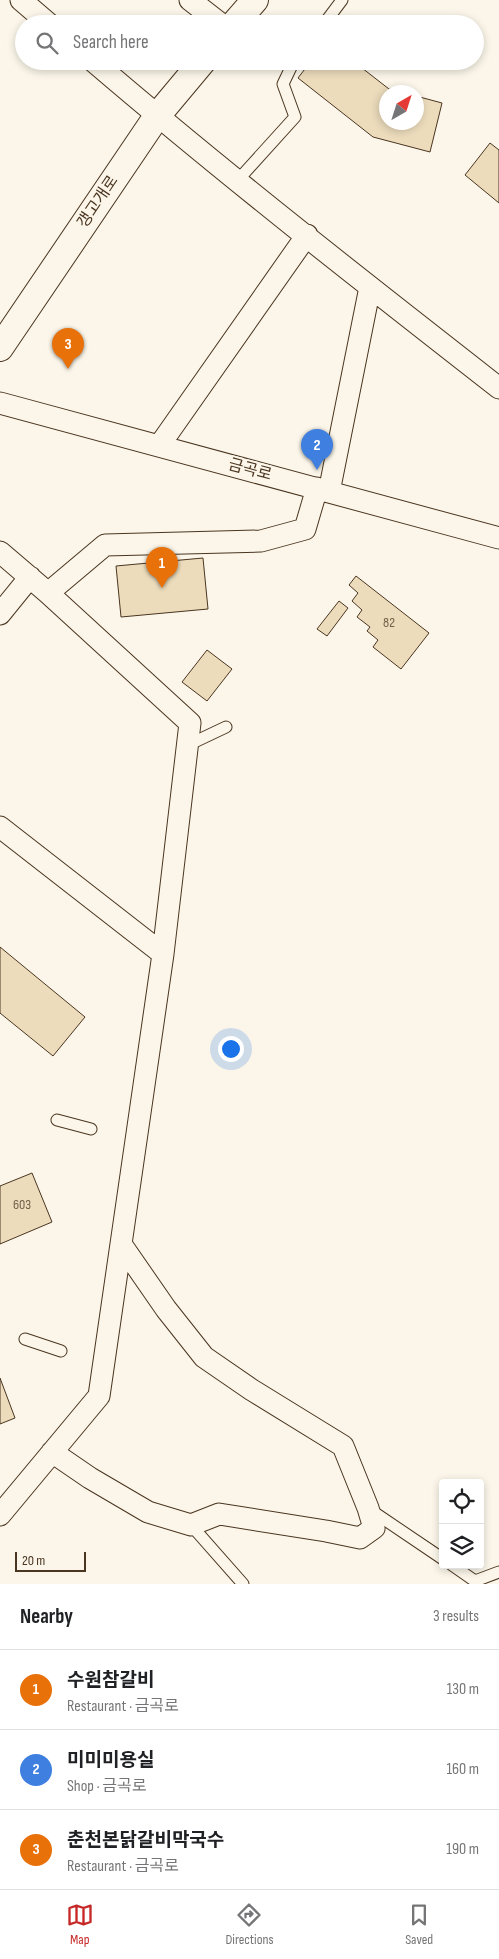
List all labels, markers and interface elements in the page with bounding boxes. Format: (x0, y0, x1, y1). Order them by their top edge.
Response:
search box (15, 15, 484, 70)
icon: search (33, 29, 61, 57)
text: Search here (73, 31, 149, 54)
north arrow (379, 85, 424, 130)
street label: 갱고개로 (74, 172, 122, 232)
pin: 3 (52, 328, 84, 369)
pin: 2 (301, 429, 333, 470)
street label: 금곡로 (226, 455, 274, 485)
pin: 1 (146, 547, 178, 588)
house number: 82 (383, 614, 395, 631)
your location (218, 1036, 244, 1062)
house number: 603 (13, 1196, 31, 1213)
map controls (439, 1479, 484, 1569)
button: locate (439, 1479, 484, 1524)
button: layers (439, 1524, 484, 1569)
scale bar (15, 1549, 86, 1572)
text: 20 m (22, 1552, 45, 1569)
text: Nearby (20, 1604, 73, 1629)
text: 3 results (433, 1607, 479, 1626)
text: 수원참갈비 (67, 1669, 154, 1692)
text: 1 (33, 1680, 39, 1699)
text: 130 m (447, 1680, 479, 1699)
text: Restaurant · 금곡로 (67, 1697, 179, 1716)
text: 미미미용실 (67, 1749, 154, 1772)
text: 2 (32, 1760, 40, 1779)
text: 160 m (446, 1760, 479, 1779)
text: Shop · 금곡로 (67, 1777, 146, 1796)
text: 춘천본닭갈비막국수 (67, 1829, 224, 1852)
text: 3 (32, 1840, 40, 1859)
text: 190 m (446, 1840, 479, 1859)
text: Restaurant · 금곡로 (67, 1857, 179, 1876)
tab: Map (66, 1901, 94, 1948)
tab: Directions (225, 1901, 274, 1948)
tab: Saved (405, 1901, 433, 1948)

